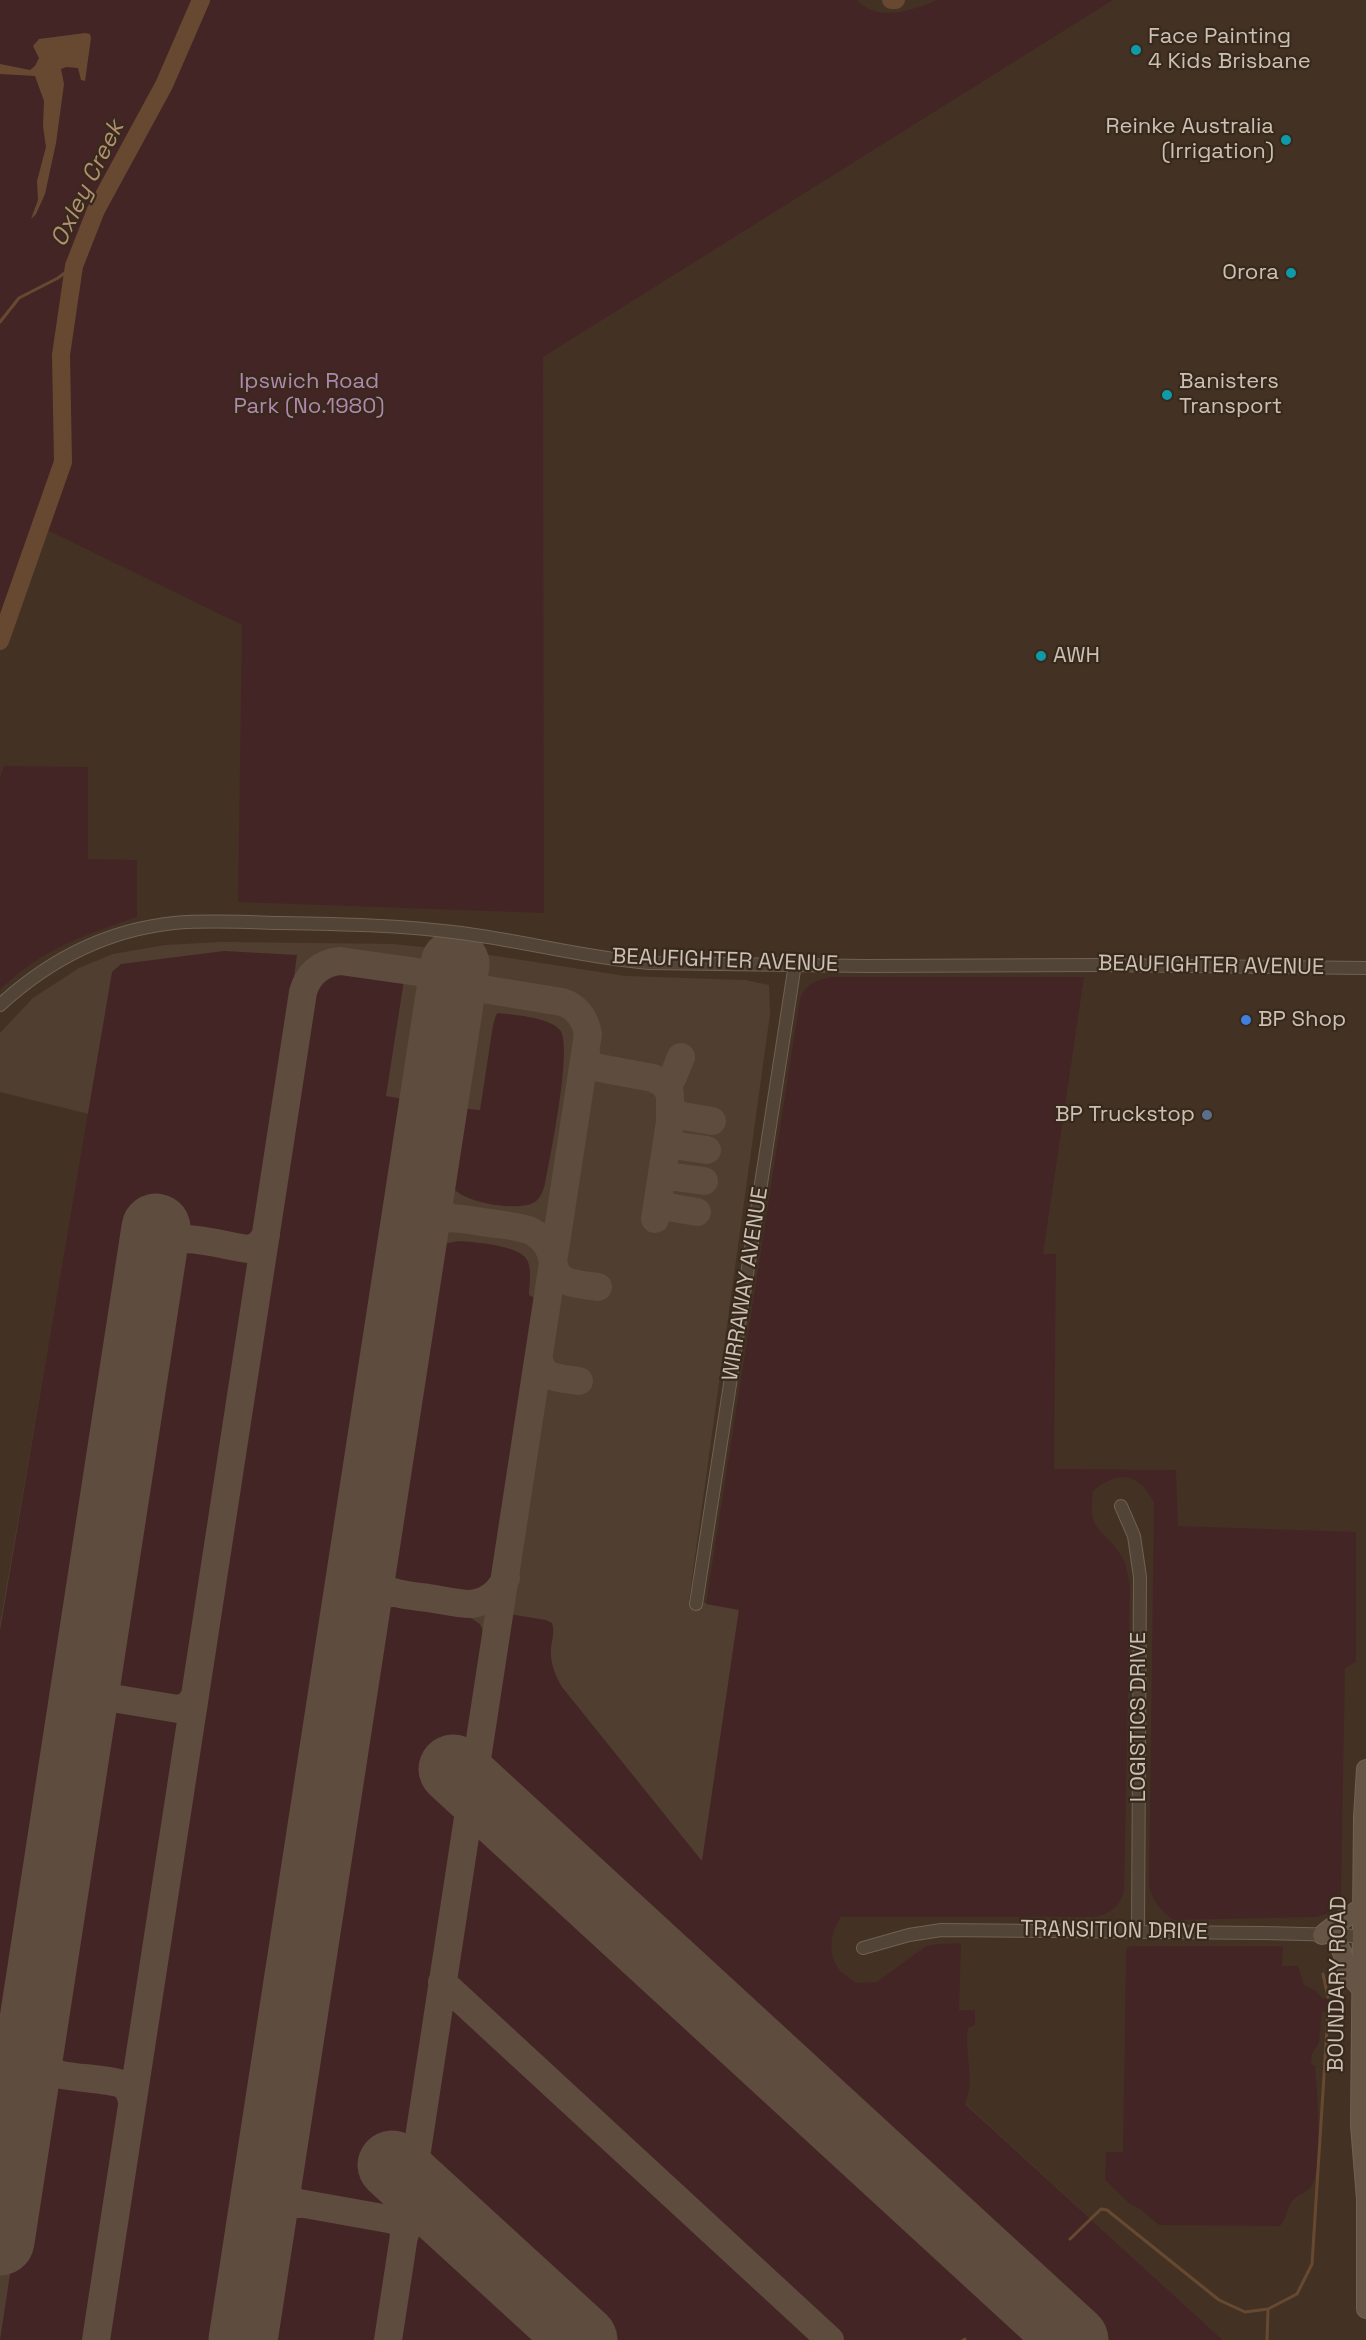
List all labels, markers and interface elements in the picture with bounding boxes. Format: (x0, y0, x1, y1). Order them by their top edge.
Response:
place label: Face Painting 4 Kids Brisbane (1148, 24, 1311, 76)
marker: Face Painting 4 Kids Brisbane (1129, 43, 1143, 57)
place label: Reinke Australia (Irrigation) (1105, 114, 1274, 166)
water label: Oxley Creek (45, 116, 131, 252)
marker: Reinke Australia (Irrigation) (1279, 133, 1293, 147)
place label: Orora (1222, 260, 1279, 286)
marker: Orora (1284, 266, 1298, 280)
park label: Ipswich Road Park (No.1980) (234, 369, 384, 420)
place label: Banisters Transport (1179, 369, 1282, 420)
marker: Banisters Transport (1160, 388, 1174, 402)
place label: AWH (1053, 643, 1100, 669)
marker: AWH (1034, 649, 1048, 663)
street label: BEAUFIGHTER AVENUE (611, 944, 839, 978)
street label: BEAUFIGHTER AVENUE (1098, 951, 1324, 981)
place label: BP Shop (1258, 1007, 1346, 1033)
marker: BP Shop (1239, 1013, 1253, 1027)
place label: BP Truckstop (1055, 1102, 1195, 1128)
marker: BP Truckstop (1200, 1108, 1214, 1122)
street label: WIRRAWAY AVENUE (718, 1185, 774, 1383)
street label: LOGISTICS DRIVE (1126, 1632, 1152, 1802)
street label: BOUNDARY ROAD (1323, 1896, 1353, 2072)
street label: TRANSITION DRIVE (1020, 1916, 1208, 1946)

